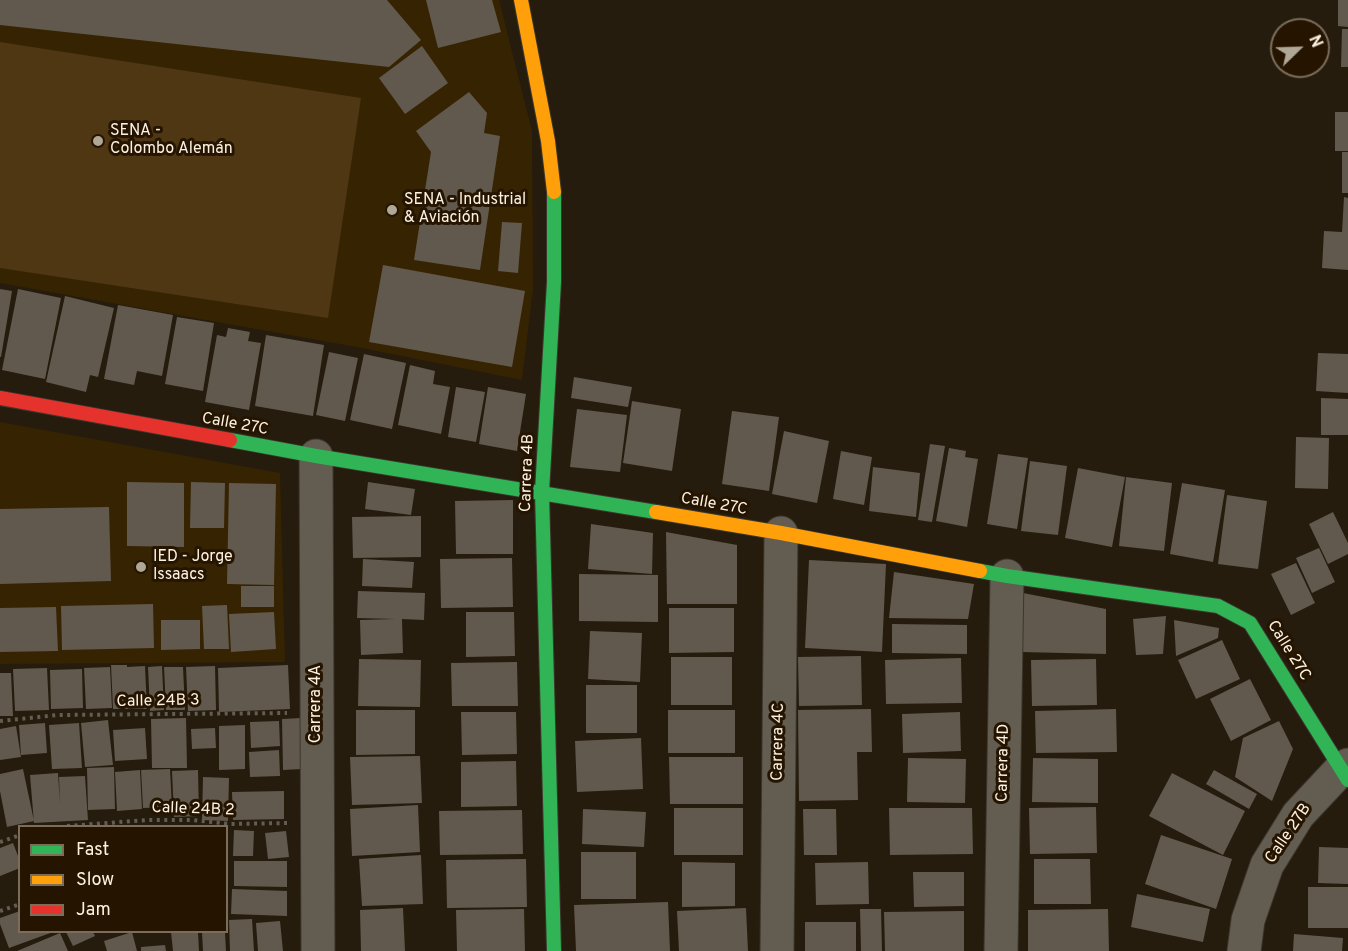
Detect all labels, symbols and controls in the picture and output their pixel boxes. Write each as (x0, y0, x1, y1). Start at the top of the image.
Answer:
north arrow (1270, 18, 1330, 78)
text: N (1303, 33, 1326, 51)
place label: SENA - Colombo Alemán (110, 122, 233, 160)
marker: SENA - Colombo Alemán (91, 134, 105, 148)
place label: SENA - Industrial & Aviación (404, 191, 526, 229)
marker: SENA - Industrial & Aviación (385, 203, 399, 217)
street label: Calle 27C (200, 410, 270, 440)
street label: Carrera 4B (517, 434, 539, 512)
street label: Calle 27C (679, 490, 749, 520)
place label: IED - Jorge Issaacs (153, 548, 233, 586)
marker: IED - Jorge Issaacs (134, 560, 148, 574)
street label: Calle 27C (1262, 617, 1314, 685)
street label: Carrera 4A (307, 665, 327, 743)
street label: Calle 24B 3 (116, 692, 200, 712)
street label: Carrera 4C (769, 703, 789, 781)
street label: Carrera 4D (994, 724, 1014, 802)
street label: Calle 24B 2 (151, 799, 235, 821)
street label: Calle 27B (1262, 800, 1316, 868)
legend (18, 825, 228, 933)
text: Fast (76, 839, 109, 862)
text: Slow (76, 869, 114, 892)
text: Jam (76, 899, 111, 922)

